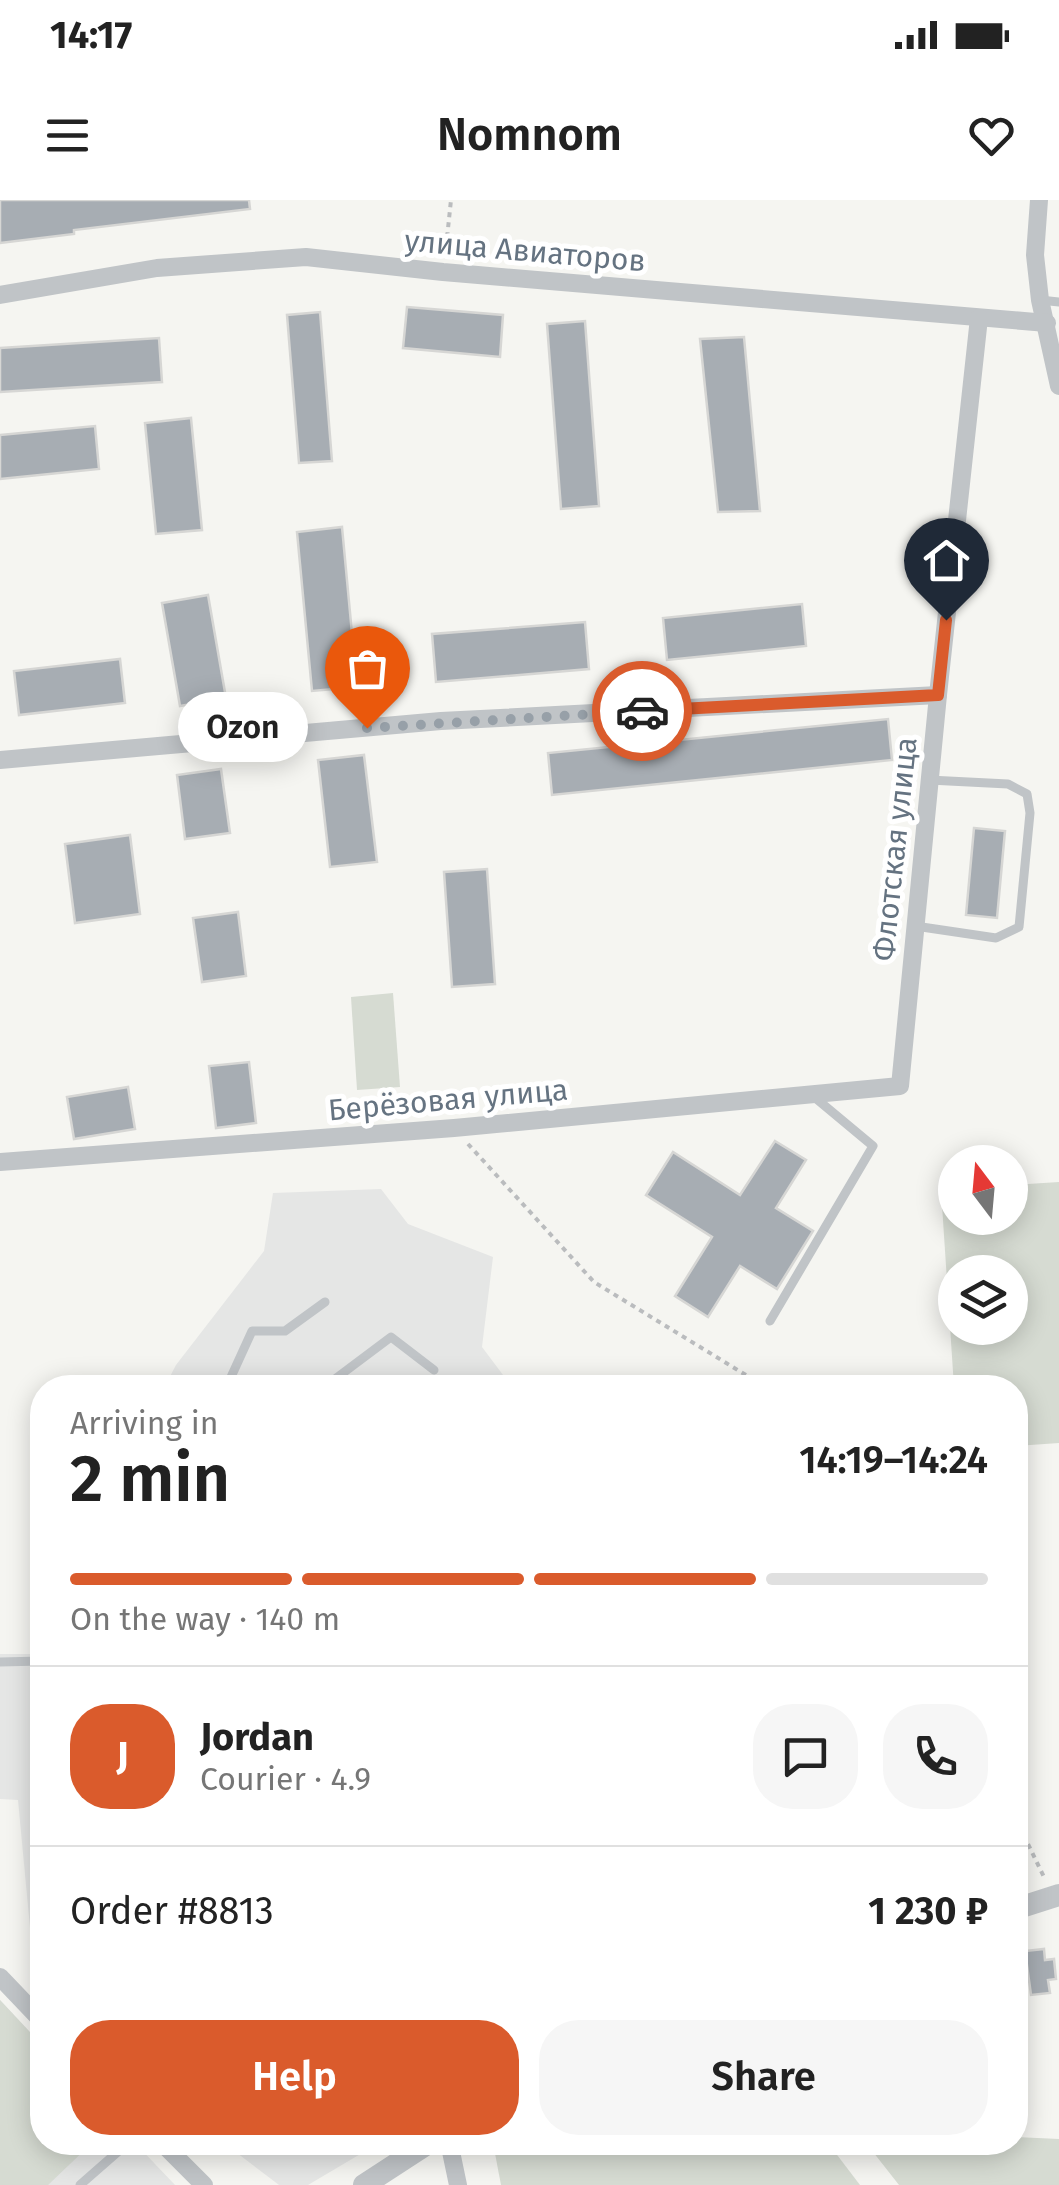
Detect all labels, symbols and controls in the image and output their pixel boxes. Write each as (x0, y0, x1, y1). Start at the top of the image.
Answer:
text: 14:17 (50, 12, 132, 58)
icon: menu (40, 108, 95, 163)
text: Nomnom (437, 108, 622, 162)
icon: heart (964, 108, 1019, 163)
street label: улица Авиаторов (403, 223, 647, 279)
pin (904, 518, 989, 621)
icon: home (919, 533, 974, 588)
pin (325, 626, 410, 729)
icon: bag (340, 641, 395, 696)
courier (592, 661, 692, 761)
icon: car (615, 684, 670, 739)
callout: Ozon (177, 693, 307, 763)
text: Ozon (206, 708, 280, 746)
street label: Флотская улица (865, 735, 925, 963)
street label: Берёзовая улица (327, 1072, 569, 1128)
north arrow (938, 1145, 1028, 1235)
map controls (938, 1145, 1028, 1345)
button: layers (938, 1255, 1028, 1345)
text: Arriving in (70, 1404, 218, 1442)
text: 14:19–14:24 (799, 1437, 988, 1483)
text: 2 min (70, 1440, 230, 1518)
text: On the way · 140 m (70, 1600, 340, 1638)
button: chat (753, 1704, 858, 1809)
button: phone (883, 1704, 988, 1809)
text: Jordan (200, 1714, 314, 1760)
text: J (116, 1733, 129, 1779)
text: Courier · 4.9 (200, 1760, 371, 1798)
text: Order #8813 (70, 1888, 274, 1934)
text: 1 230 ₽ (868, 1888, 988, 1934)
button: Help (70, 2020, 519, 2135)
button: Share (539, 2020, 988, 2135)

